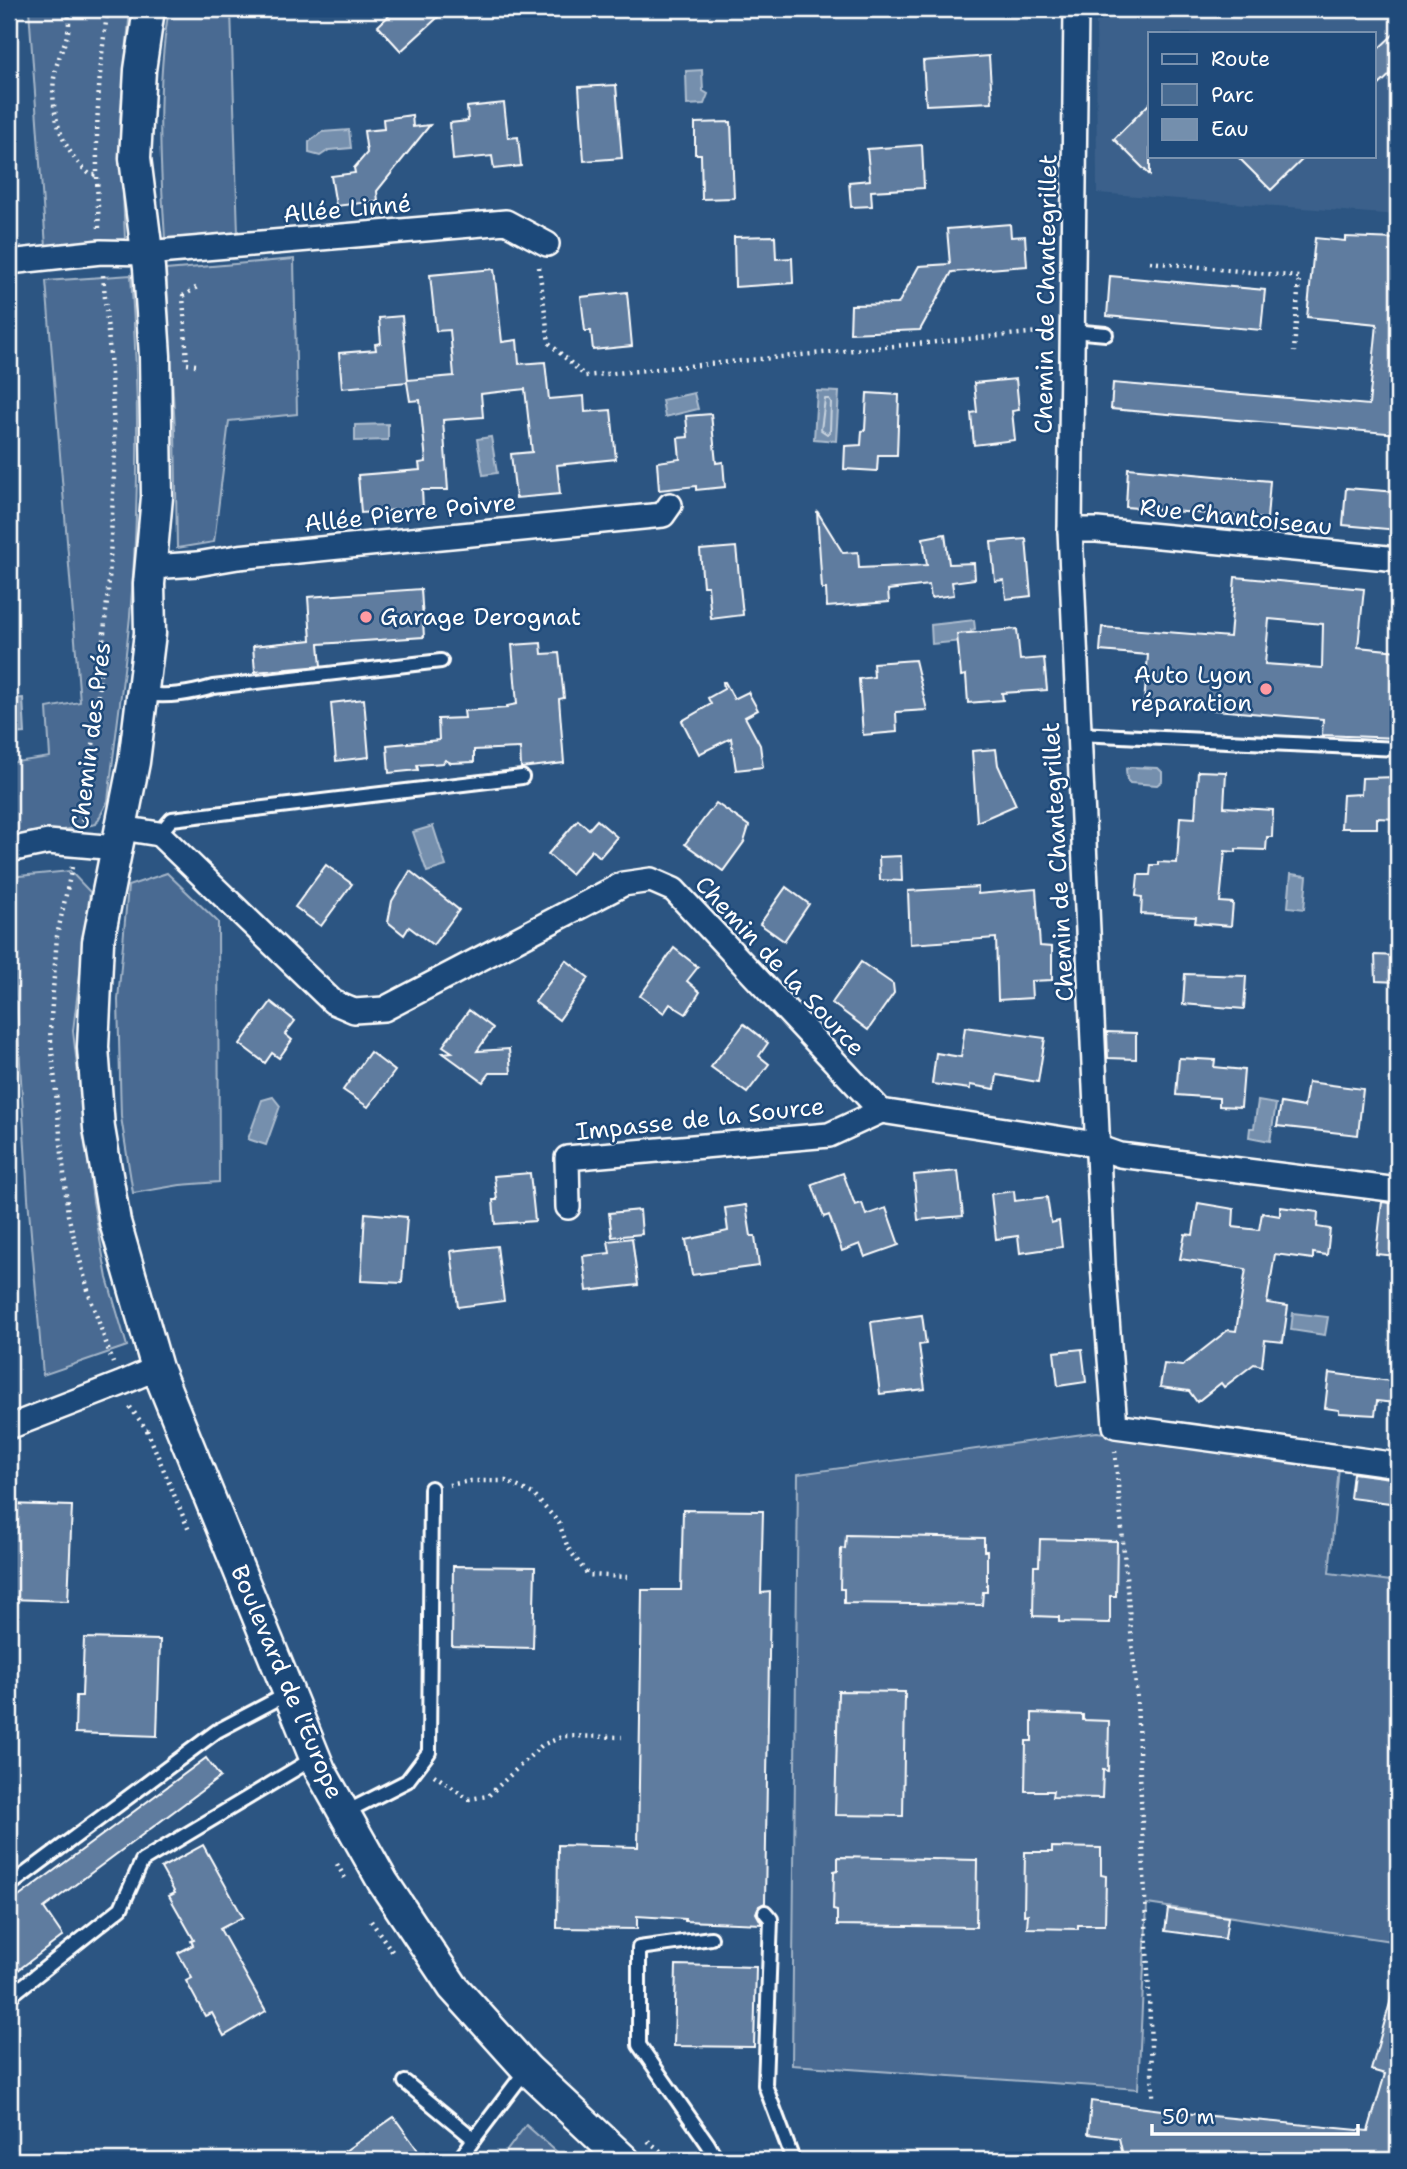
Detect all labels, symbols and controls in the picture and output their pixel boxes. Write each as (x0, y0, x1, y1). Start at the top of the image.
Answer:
legend (1148, 32, 1376, 158)
text: Route (1211, 45, 1270, 73)
text: Parc (1211, 81, 1254, 109)
text: Eau (1211, 115, 1249, 143)
street label: Chemin de Chantegrillet (1028, 154, 1064, 434)
street label: Allée Linné (282, 187, 412, 231)
street label: Allée Pierre Poivre (302, 486, 518, 540)
street label: Rue Chantoiseau (1138, 491, 1334, 543)
place label: Garage Derognat (380, 601, 581, 633)
marker: Garage Derognat (358, 609, 374, 625)
street label: Chemin des Prés (64, 640, 118, 832)
place label: Auto Lyon réparation (1130, 659, 1252, 719)
marker: Auto Lyon réparation (1258, 681, 1274, 697)
street label: Chemin de Chantegrillet (1035, 721, 1081, 1003)
street label: Chemin de la Source (688, 869, 872, 1063)
street label: Impasse de la Source (574, 1090, 826, 1148)
street label: Boulevard de l'Europe (223, 1560, 351, 1804)
scale bar (1152, 2092, 1358, 2136)
text: 50 m (1162, 2103, 1215, 2131)

